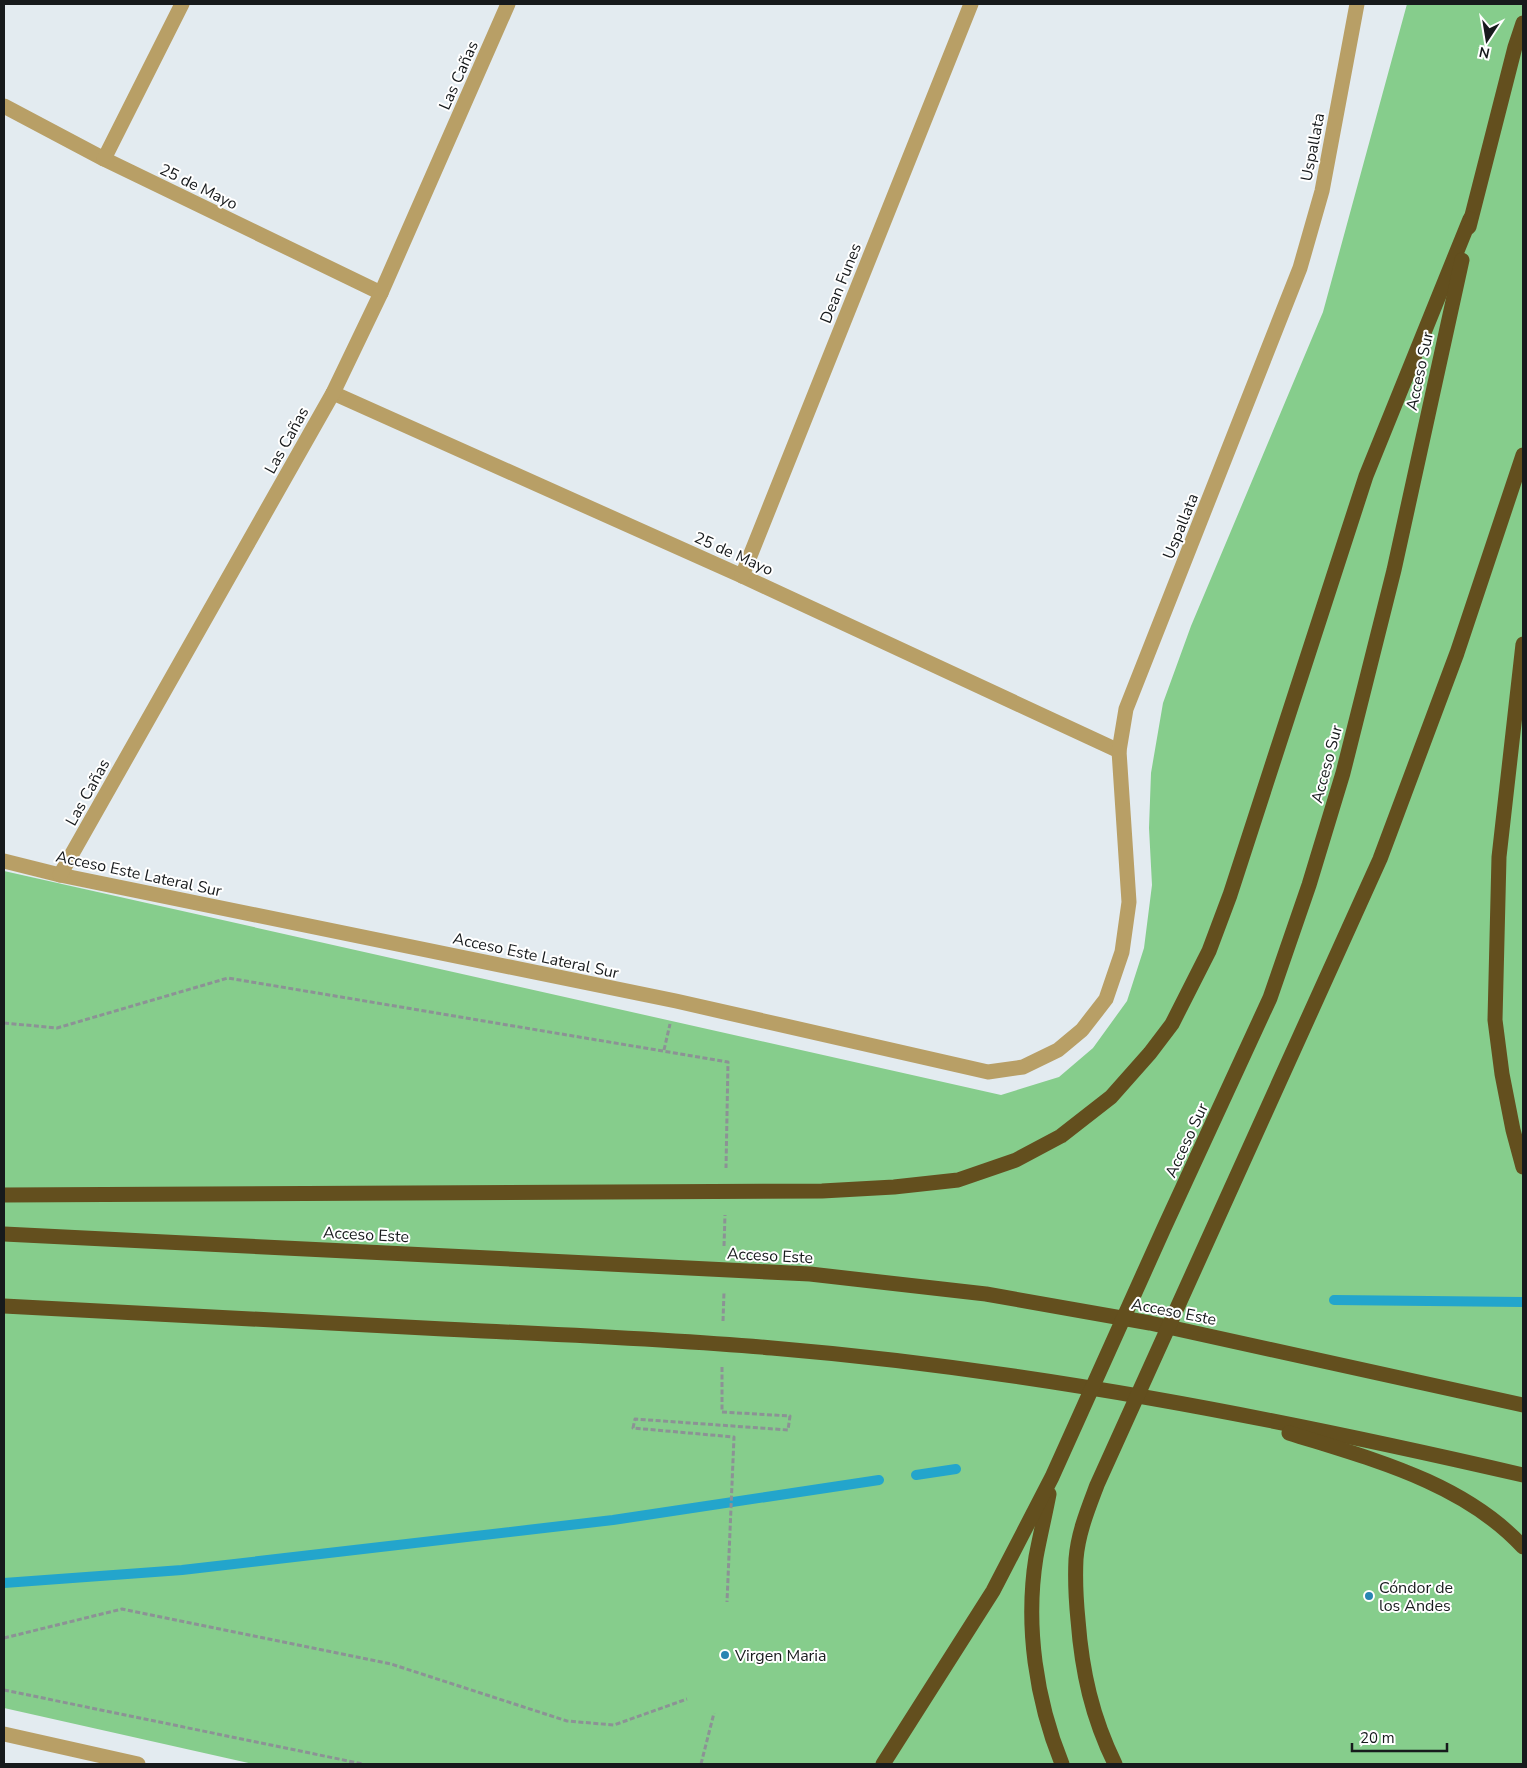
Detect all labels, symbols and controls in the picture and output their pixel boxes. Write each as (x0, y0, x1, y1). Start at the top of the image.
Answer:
north arrow (1462, 15, 1512, 65)
street label: Las Cañas (434, 37, 484, 113)
text: N (1477, 42, 1492, 63)
street label: Uspallata (1296, 111, 1330, 183)
street label: 25 de Mayo (156, 159, 241, 215)
street label: Dean Funes (815, 240, 867, 327)
street label: Acceso Sur (1401, 330, 1439, 413)
street label: Las Cañas (260, 403, 314, 478)
street label: Uspallata (1158, 490, 1204, 563)
street label: 25 de Mayo (691, 527, 777, 581)
street label: Acceso Sur (1306, 723, 1348, 806)
street label: Las Cañas (61, 755, 115, 830)
street label: Acceso Este Lateral Sur (54, 846, 224, 902)
street label: Acceso Este Lateral Sur (451, 928, 621, 984)
street label: Acceso Sur (1160, 1099, 1214, 1181)
street label: Acceso Este (322, 1222, 410, 1248)
street label: Acceso Este (726, 1243, 814, 1269)
street label: Acceso Este (1129, 1293, 1218, 1331)
place label: Cóndor de los Andes (1379, 1577, 1453, 1617)
marker: Cóndor de los Andes (1363, 1590, 1375, 1602)
place label: Virgen Maria (734, 1645, 827, 1667)
marker: Virgen Maria (719, 1649, 731, 1661)
scale bar (1352, 1720, 1447, 1752)
text: 20 m (1360, 1728, 1395, 1748)

